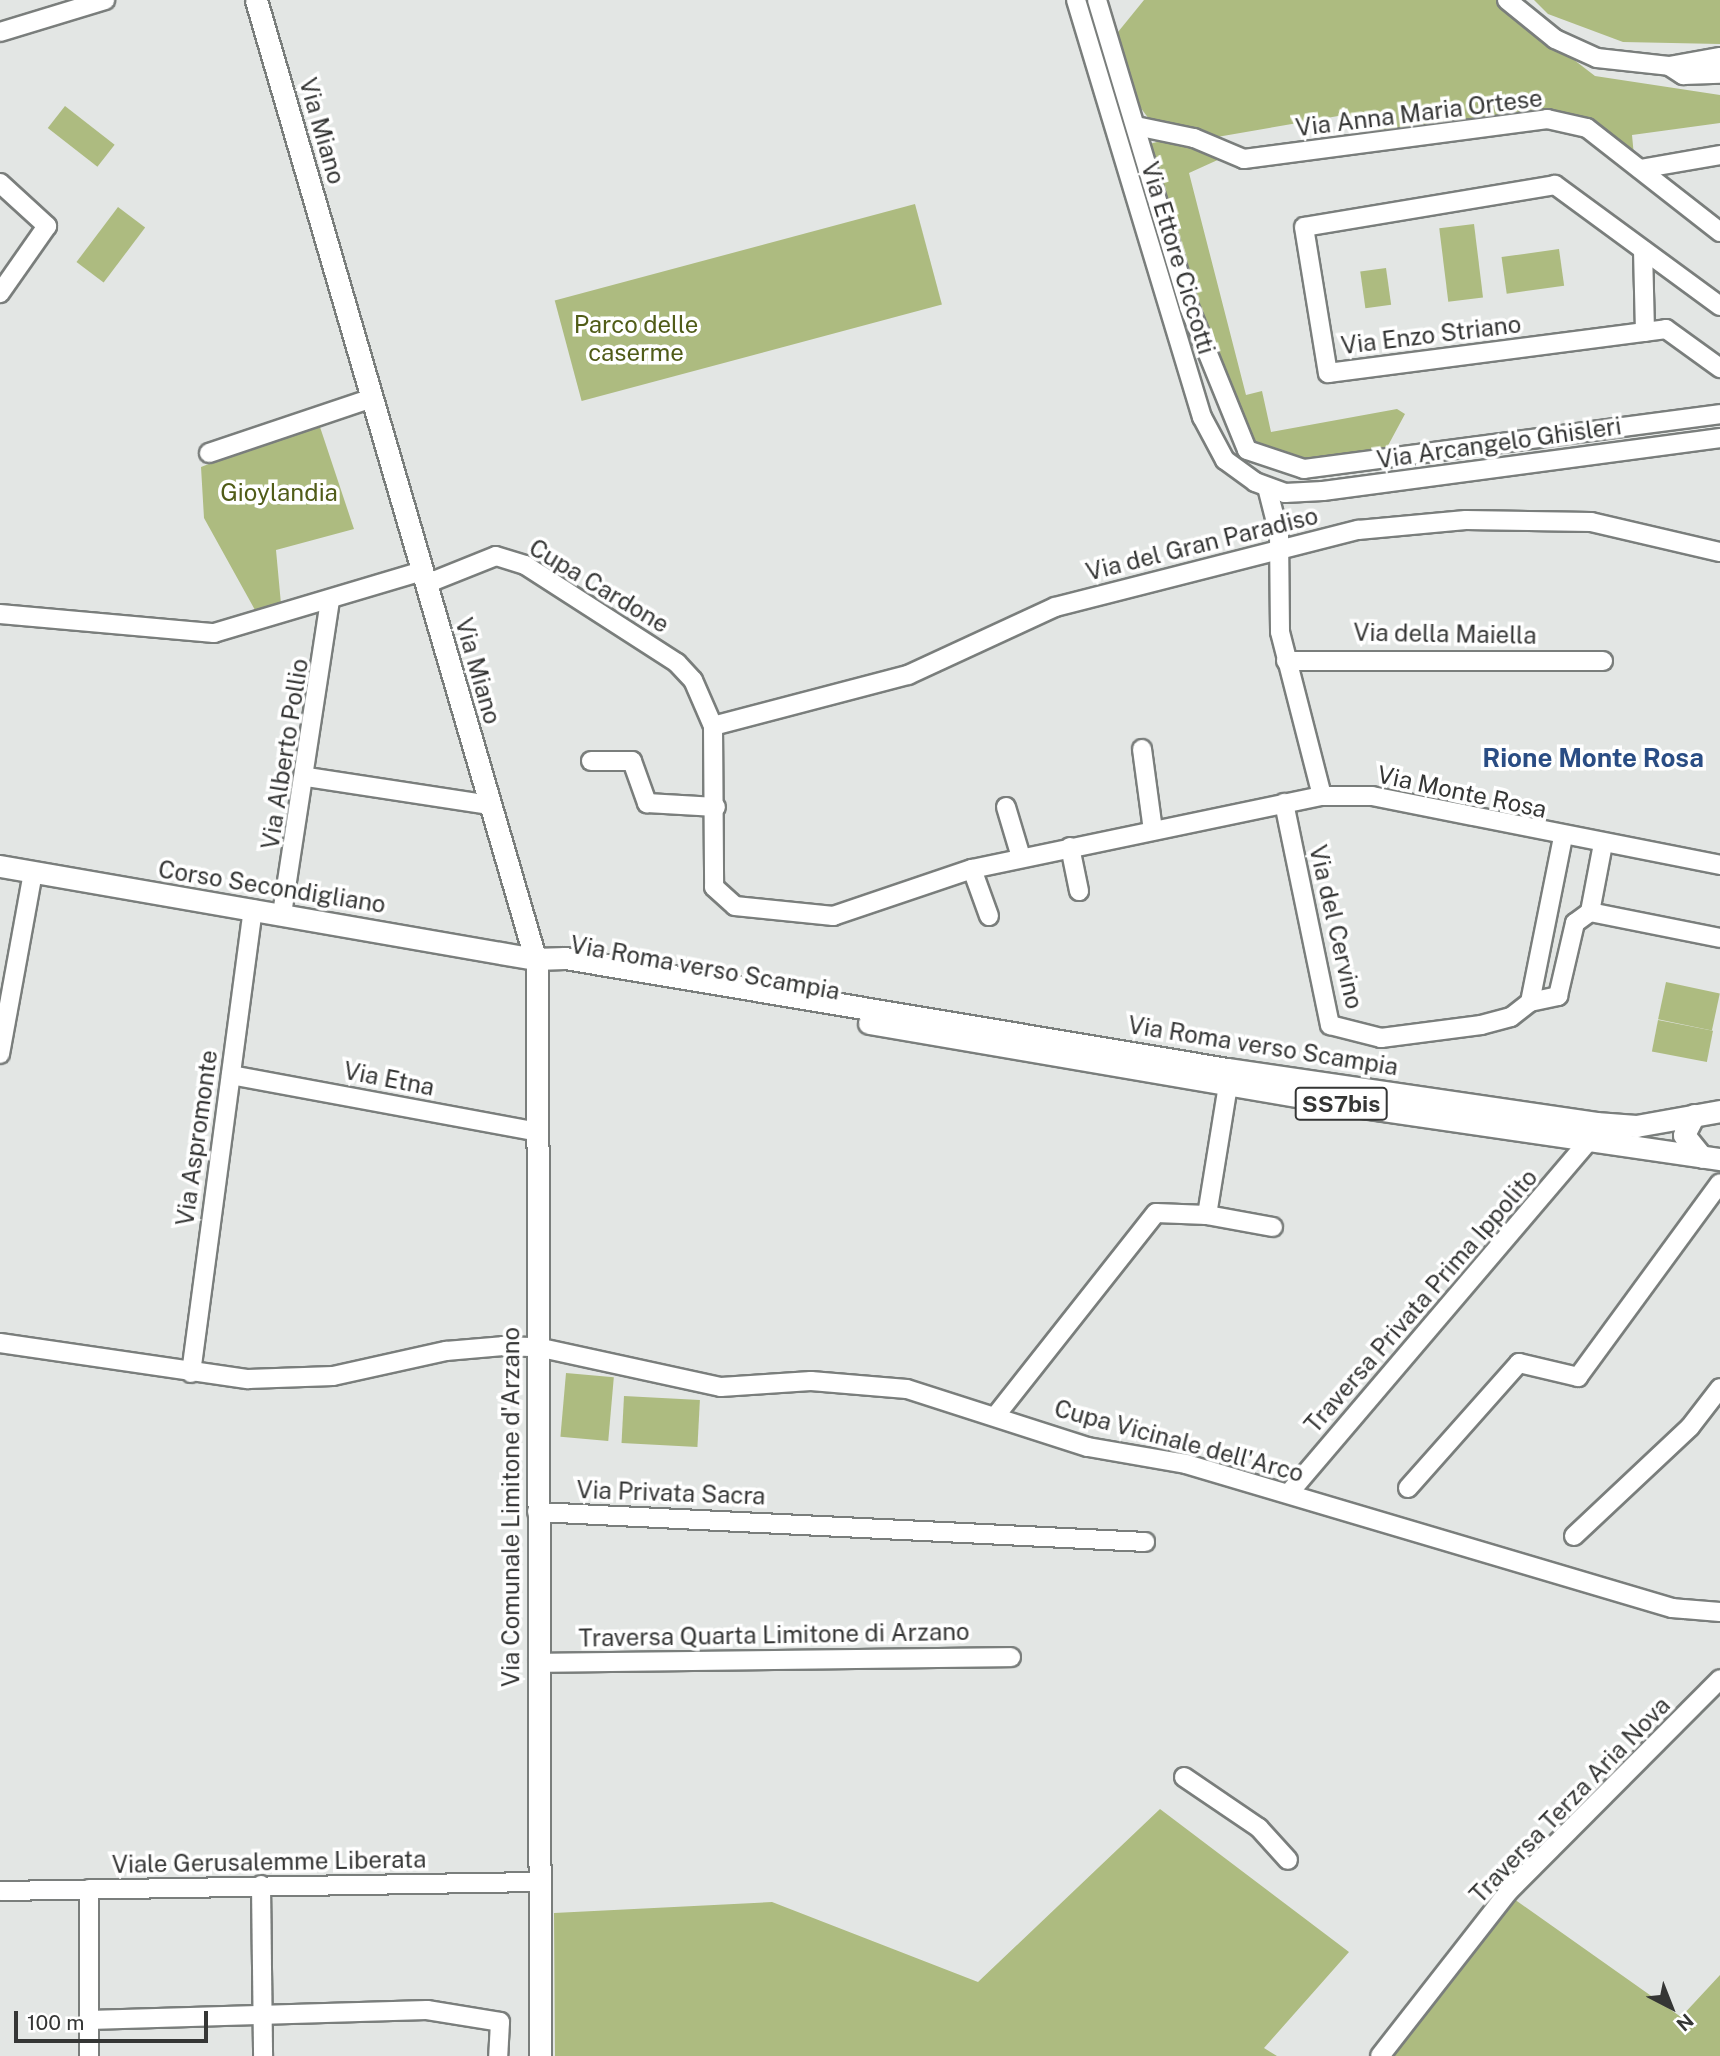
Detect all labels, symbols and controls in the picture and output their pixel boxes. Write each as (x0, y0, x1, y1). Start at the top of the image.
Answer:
street label: Via Miano (293, 75, 351, 187)
street label: Via Anna Maria Ortese (1294, 84, 1544, 142)
street label: Via Ettore Ciccotti (1135, 158, 1221, 358)
street label: Via Enzo Striano (1339, 310, 1523, 360)
park label: Parco delle caserme (574, 311, 698, 367)
street label: Via Arcangelo Ghisleri (1375, 412, 1623, 474)
park label: Gioylandia (220, 479, 338, 507)
street label: Via del Gran Paradiso (1083, 501, 1321, 587)
street label: Cupa Cardone (524, 533, 674, 639)
street label: Via Miano (449, 615, 507, 727)
street label: Via della Maiella (1353, 618, 1537, 650)
street label: Via Alberto Pollio (256, 656, 314, 852)
district label: Rione Monte Rosa (1482, 742, 1704, 774)
street label: Via Monte Rosa (1375, 760, 1549, 824)
street label: Via del Cervino (1303, 842, 1369, 1012)
street label: Corso Secondigliano (156, 855, 388, 919)
street label: Via Roma verso Scampia (568, 930, 842, 1006)
street label: Via Roma verso Scampia (1126, 1010, 1400, 1082)
street label: Via Aspromonte (170, 1048, 224, 1228)
street label: Via Etna (341, 1056, 437, 1102)
road number: SS7bis (1294, 1084, 1388, 1124)
street label: Traversa Privata Prima Ippolito (1299, 1163, 1543, 1439)
street label: Via Comunale Limitone d'Arzano (497, 1327, 525, 1687)
street label: Cupa Vicinale dell'Arco (1051, 1394, 1307, 1488)
street label: Via Privata Sacra (576, 1475, 766, 1511)
street label: Traversa Quarta Limitone di Arzano (578, 1617, 970, 1653)
street label: Traversa Terza Aria Nova (1464, 1691, 1676, 1909)
street label: Viale Gerusalemme Liberata (111, 1845, 427, 1879)
north arrow (1636, 1972, 1706, 2042)
scale bar (18, 1996, 212, 2040)
text: N (1672, 2009, 1698, 2036)
text: 100 m (27, 2010, 84, 2035)

